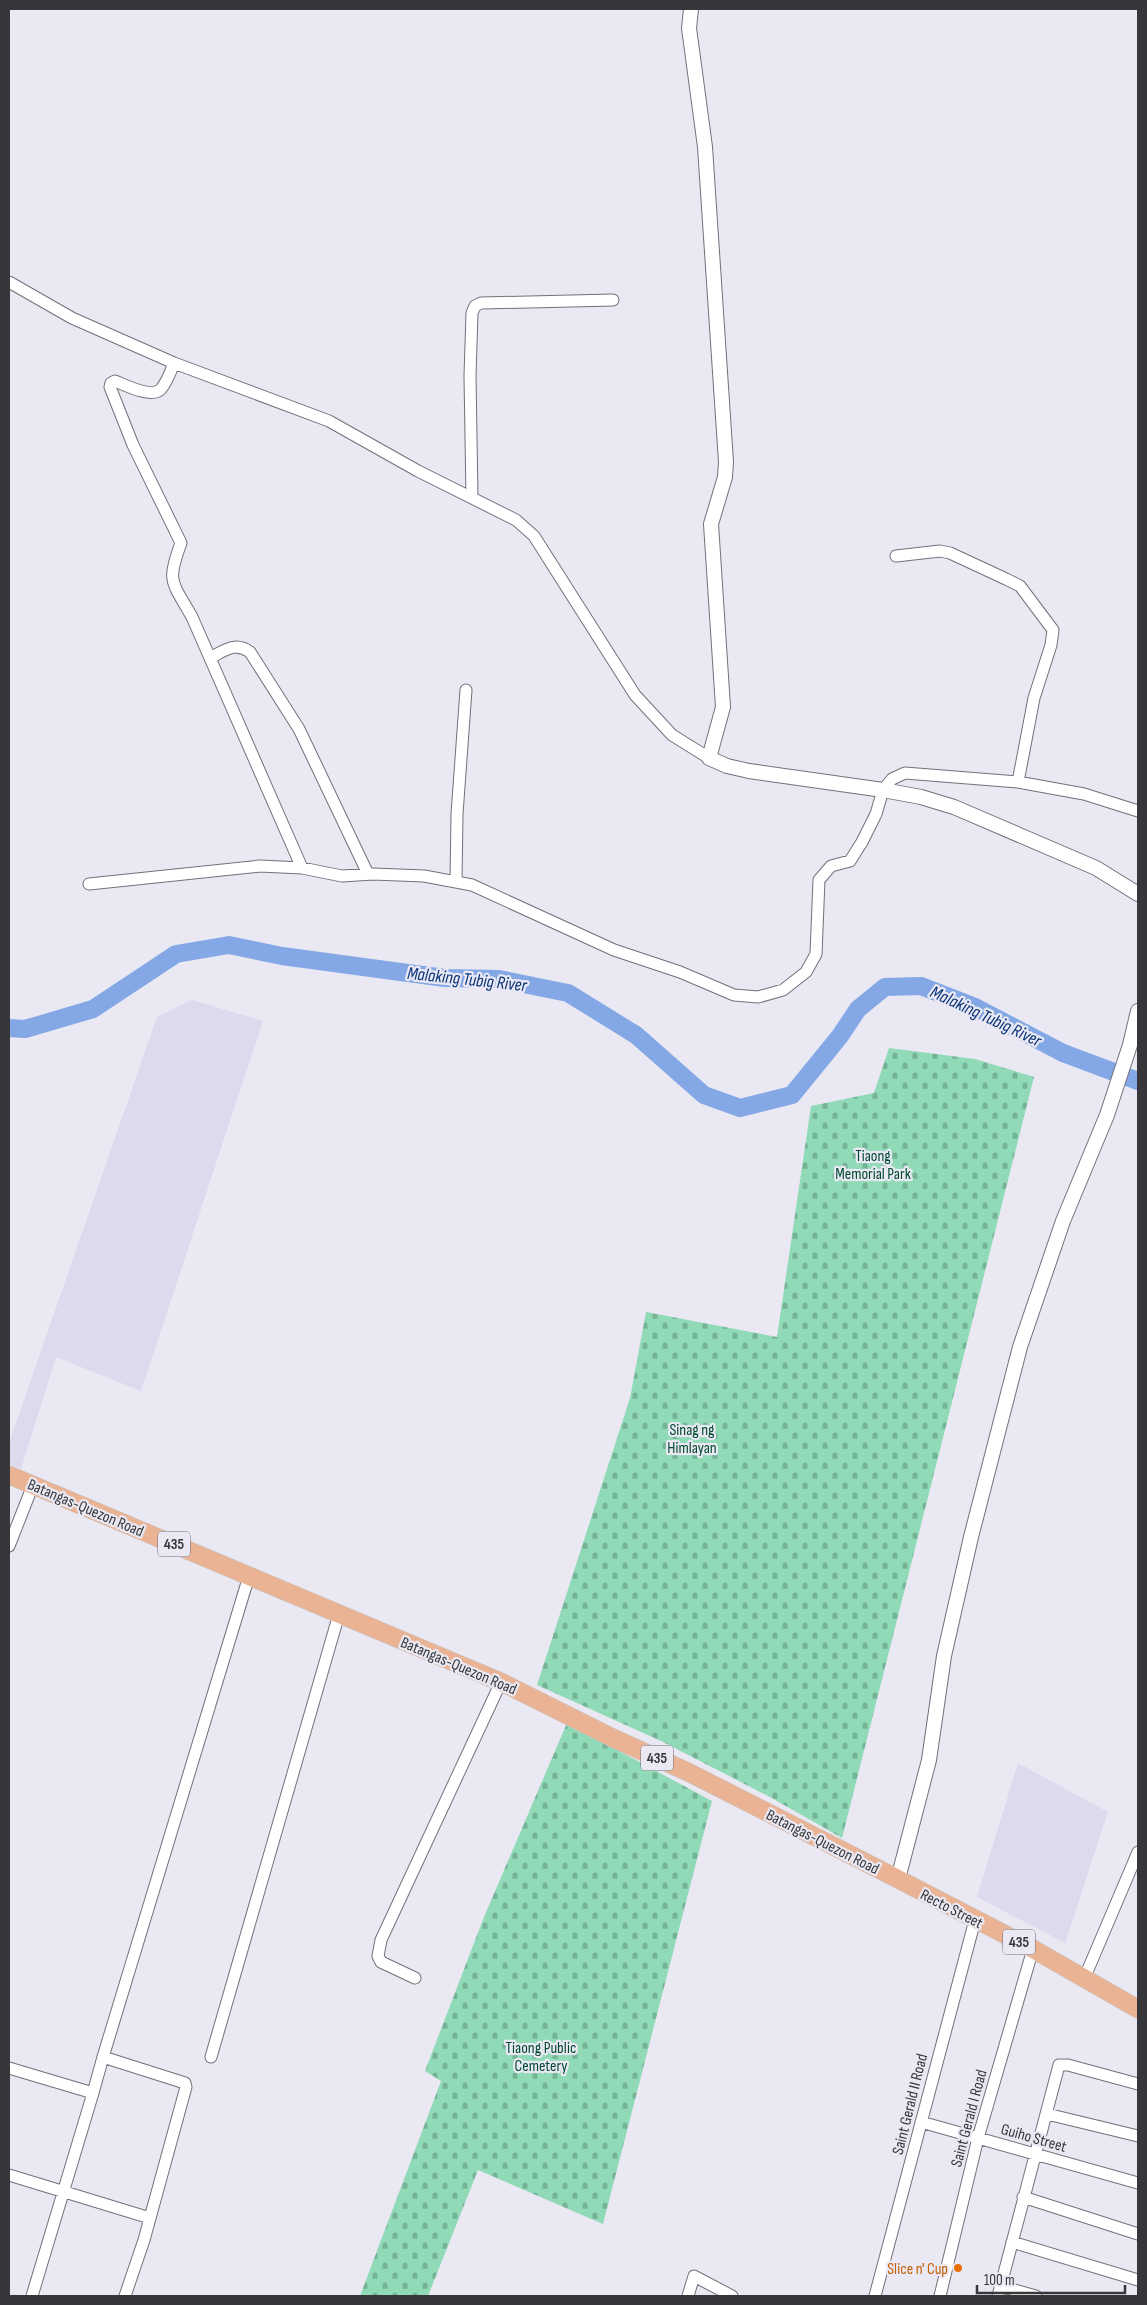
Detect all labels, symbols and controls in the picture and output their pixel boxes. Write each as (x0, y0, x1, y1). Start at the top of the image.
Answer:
water label: Malaking Tubig River (406, 963, 529, 996)
water label: Malaking Tubig River (927, 982, 1045, 1052)
park label: Tiaong Memorial Park (835, 1147, 911, 1184)
park label: Sinag ng Himlayan (667, 1421, 717, 1458)
street label: Batangas-Quezon Road (24, 1475, 146, 1541)
road number: 435 (158, 1532, 190, 1556)
street label: Batangas-Quezon Road (397, 1633, 519, 1699)
road number: 435 (641, 1746, 673, 1770)
street label: Batangas-Quezon Road (763, 1806, 882, 1879)
street label: Recto Street (917, 1886, 986, 1933)
road number: 435 (1003, 1930, 1035, 1954)
park label: Tiaong Public Cemetery (506, 2039, 576, 2076)
street label: Saint Gerald II Road (889, 2052, 932, 2157)
street label: Saint Gerald I Road (947, 2068, 992, 2169)
street label: Guiho Street (999, 2120, 1069, 2157)
place label: Slice n' Cup (887, 2260, 948, 2279)
marker: Slice n' Cup (952, 2262, 964, 2274)
scale bar (977, 2262, 1124, 2294)
text: 100 m (984, 2271, 1015, 2290)

